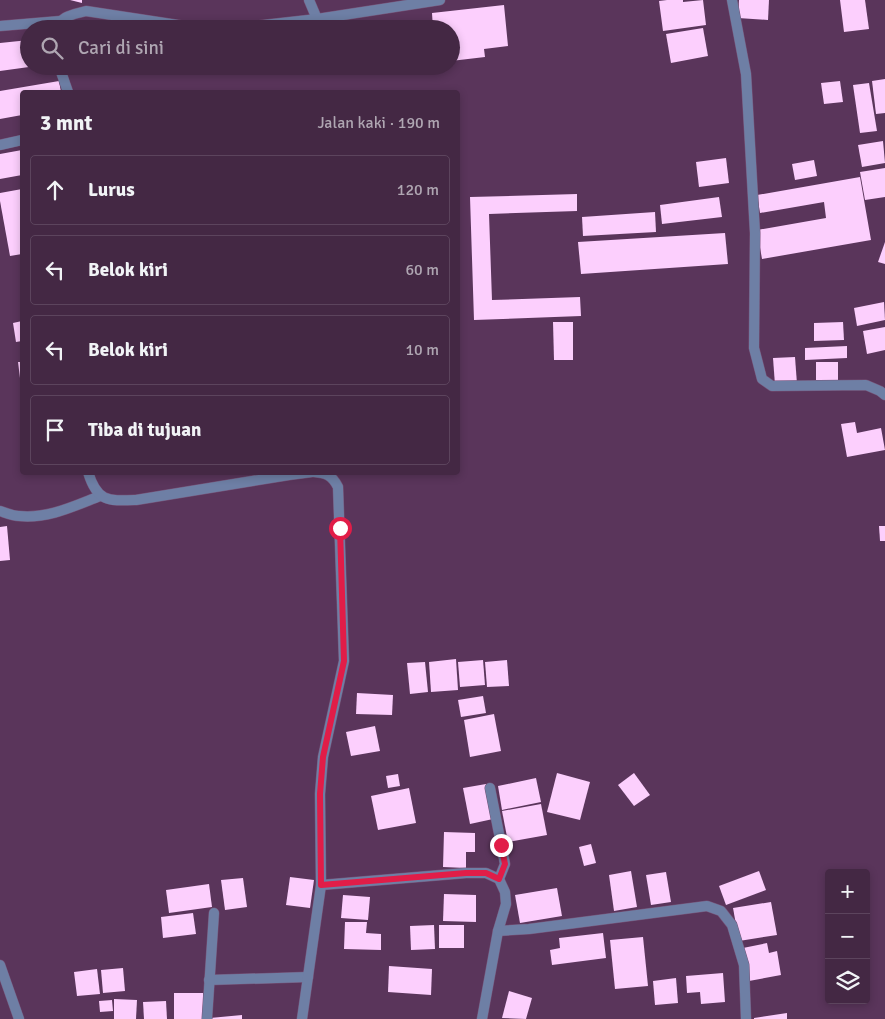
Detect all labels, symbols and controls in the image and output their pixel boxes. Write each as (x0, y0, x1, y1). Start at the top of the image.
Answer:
search box (20, 20, 460, 75)
icon: search (38, 34, 66, 62)
text: Cari di sini (78, 36, 164, 60)
text: 3 mnt (40, 110, 92, 136)
text: Jalan kaki · 190 m (318, 113, 440, 133)
icon: ahead (41, 176, 69, 204)
text: Lurus (88, 178, 135, 202)
text: 120 m (397, 180, 439, 200)
icon: left (41, 256, 69, 284)
text: Belok kiri (88, 258, 168, 282)
text: 60 m (405, 260, 439, 280)
icon: left (41, 336, 69, 364)
text: Belok kiri (88, 338, 168, 362)
text: 10 m (405, 340, 439, 360)
icon: arrive (41, 416, 69, 444)
text: Tiba di tujuan (88, 418, 201, 442)
route start (329, 517, 352, 540)
route end (490, 834, 513, 857)
map controls (825, 869, 870, 1004)
button: + (825, 869, 870, 914)
button: − (825, 914, 870, 959)
button: layers (825, 959, 870, 1004)

